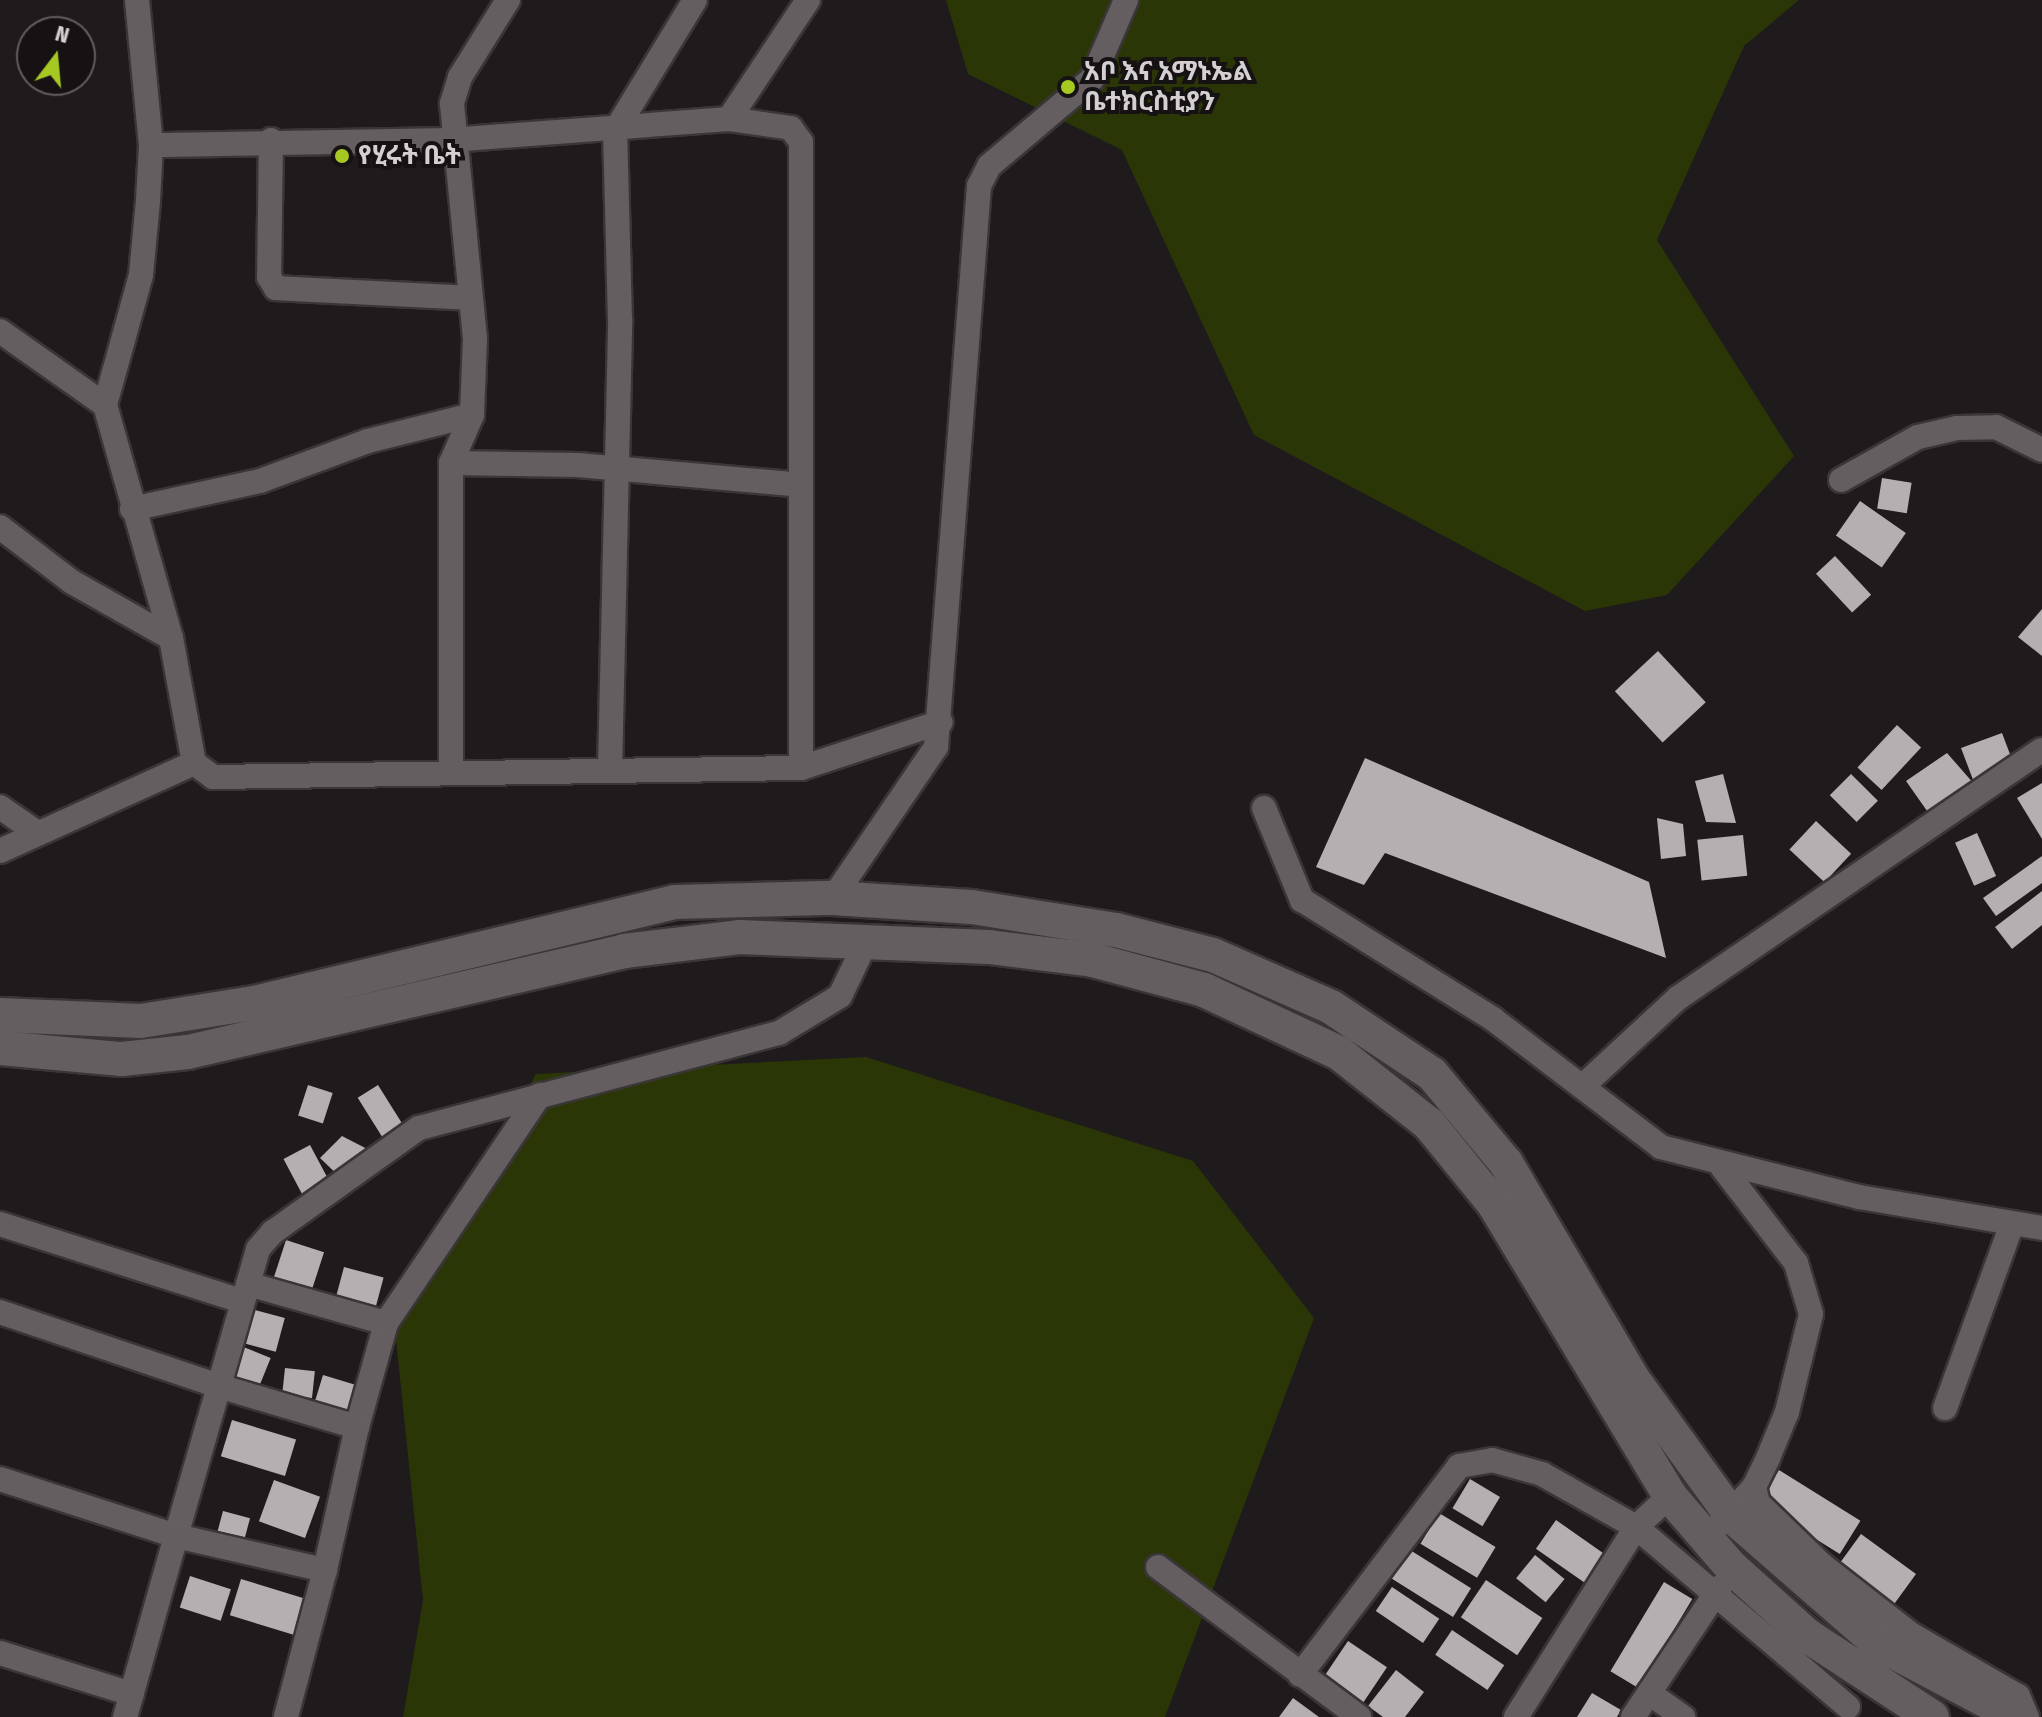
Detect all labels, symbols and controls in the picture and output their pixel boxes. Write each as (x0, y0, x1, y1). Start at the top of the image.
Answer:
north arrow (16, 16, 96, 96)
text: N (52, 20, 72, 49)
place label: አቦ እና አማኑኤል ቤተክርስቲያን (1084, 56, 1252, 118)
marker: አቦ እና አማኑኤል ቤተክርስቲያን (1059, 78, 1077, 96)
place label: የሂሩት ቤት (358, 140, 461, 172)
marker: የሂሩት ቤት (333, 147, 351, 165)

